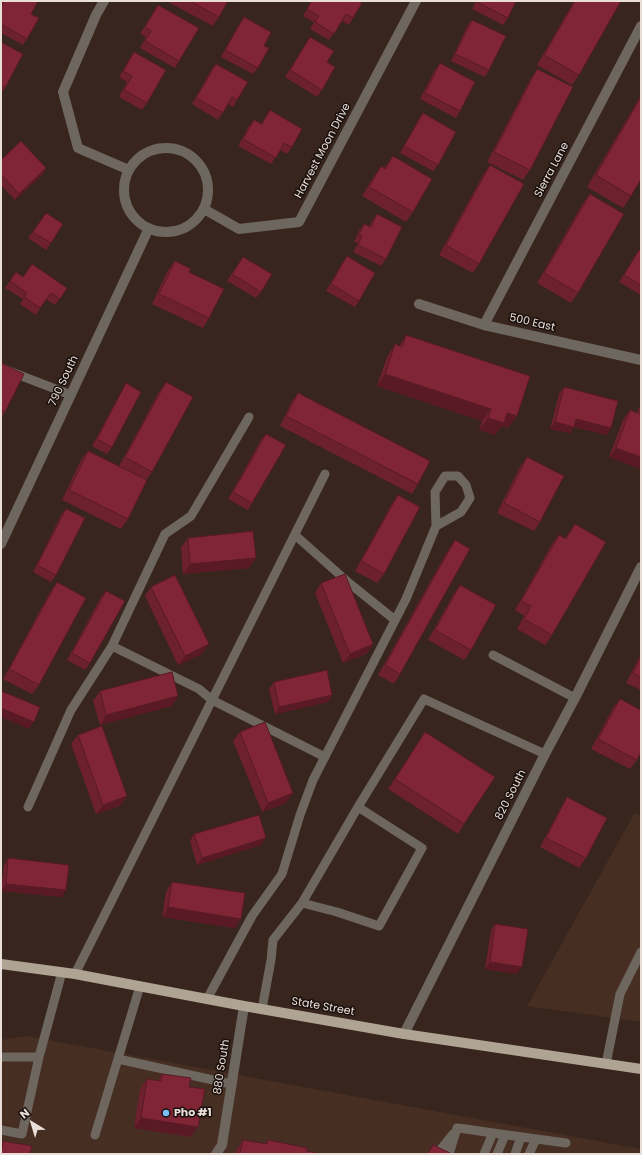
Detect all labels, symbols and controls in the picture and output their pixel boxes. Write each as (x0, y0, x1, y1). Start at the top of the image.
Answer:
street label: Harvest Moon Drive (292, 101, 354, 201)
street label: Sierra Lane (532, 140, 572, 200)
street label: 500 East (508, 311, 556, 335)
street label: 790 South (47, 354, 81, 408)
street label: 820 South (493, 768, 529, 822)
street label: State Street (290, 995, 356, 1019)
street label: 880 South (211, 1039, 233, 1095)
north arrow (12, 1103, 52, 1143)
text: N (16, 1105, 33, 1122)
place label: Pho #1 (174, 1106, 212, 1120)
marker: Pho #1 (161, 1108, 171, 1118)

